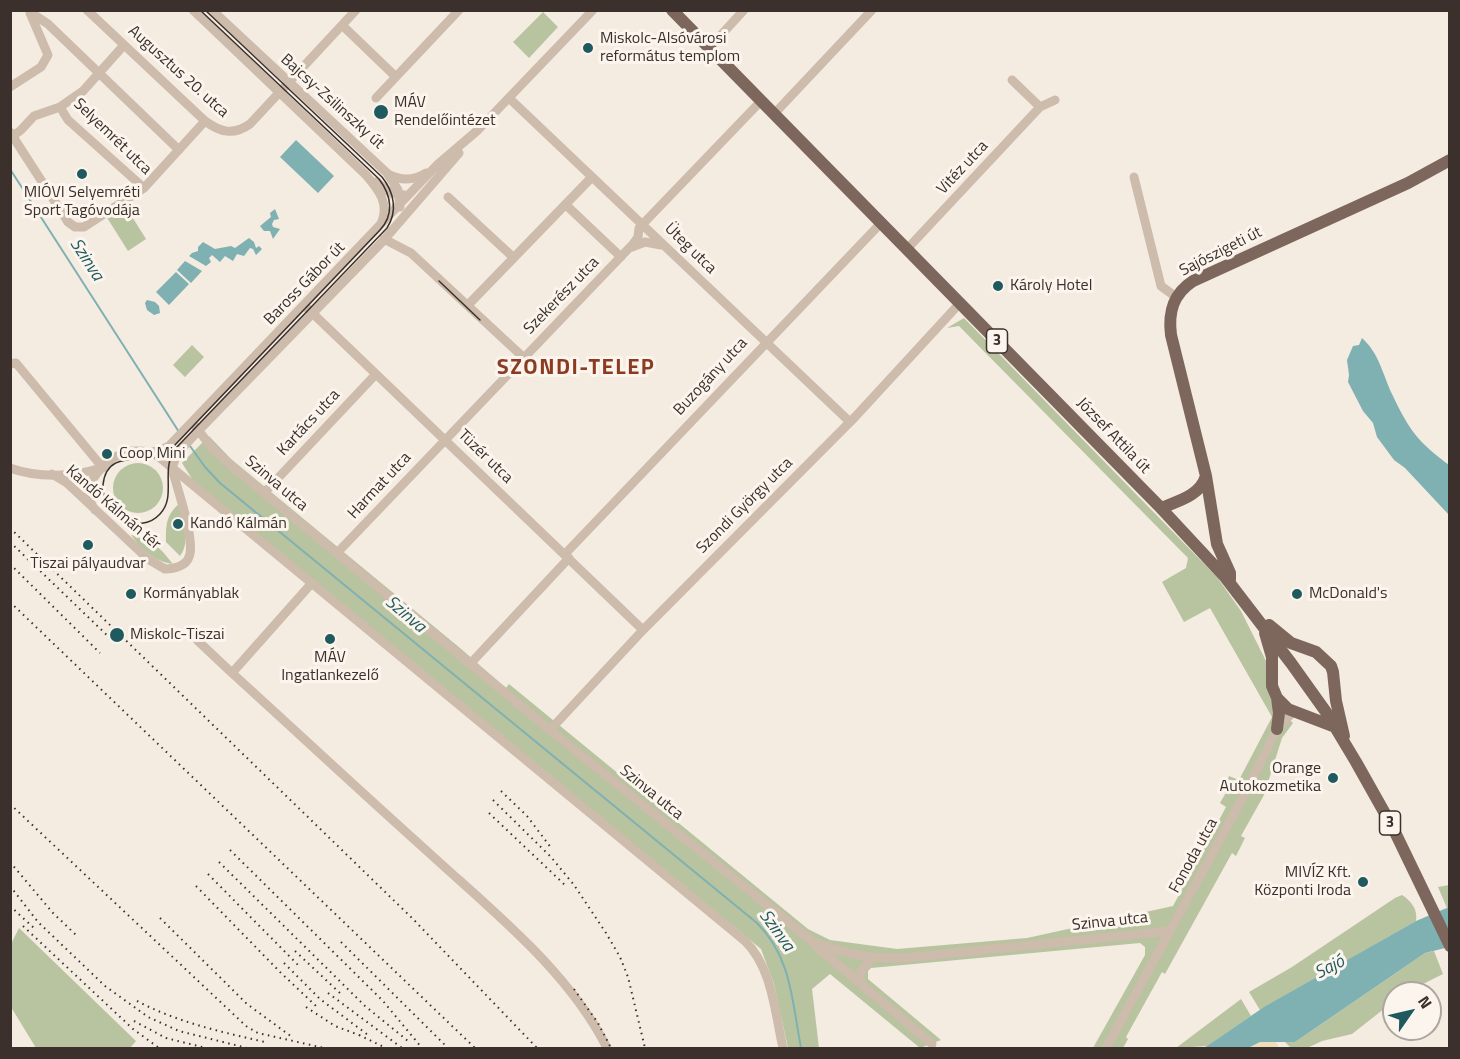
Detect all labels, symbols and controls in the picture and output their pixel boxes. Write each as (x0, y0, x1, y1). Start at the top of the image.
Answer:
street label: Augusztus 20. utca (124, 22, 232, 122)
place label: Miskolc-Alsóvárosi református templom (600, 29, 740, 67)
marker: Miskolc-Alsóvárosi református templom (581, 41, 595, 55)
street label: Bajcsy-Zsilinszky út (276, 50, 388, 154)
place label: MÁV Rendelőintézet (394, 93, 496, 131)
street label: Selyemrét utca (69, 95, 155, 179)
marker: MÁV Rendelőintézet (372, 103, 390, 121)
street label: Vitéz utca (933, 137, 993, 199)
marker: MIÓVI Selyemréti Sport Tagóvodája (75, 167, 89, 181)
place label: MIÓVI Selyemréti Sport Tagóvodája (24, 183, 140, 221)
street label: Üteg utca (660, 220, 720, 278)
street label: Sajószigeti út (1177, 223, 1265, 281)
water label: Szinva (64, 235, 108, 285)
street label: Baross Gábor út (261, 238, 349, 330)
street label: Szekerész utca (520, 253, 604, 339)
place label: Károly Hotel (1010, 276, 1092, 296)
marker: Károly Hotel (991, 279, 1005, 293)
road number: 3 (986, 329, 1008, 353)
street label: Buzogány utca (670, 334, 752, 420)
district label: SZONDI-TELEP (497, 356, 655, 382)
street label: Kartács utca (274, 386, 344, 460)
street label: József Attila út (1072, 394, 1154, 478)
street label: Tüzér utca (454, 426, 516, 488)
place label: Coop Mini (119, 444, 185, 464)
marker: Coop Mini (100, 447, 114, 461)
street label: Harmat utca (344, 449, 416, 523)
street label: Szinva utca (241, 452, 311, 516)
street label: Szondi György utca (693, 454, 797, 558)
street label: Kandó Kálmán tér (62, 461, 164, 555)
place label: Kandó Kálmán (190, 514, 287, 534)
marker: Kandó Kálmán (171, 517, 185, 531)
marker: Tiszai pályaudvar (81, 538, 95, 552)
place label: Tiszai pályaudvar (30, 554, 146, 574)
place label: Kormányablak (143, 584, 239, 604)
place label: McDonald's (1309, 584, 1388, 604)
marker: Kormányablak (124, 587, 138, 601)
marker: McDonald's (1290, 587, 1304, 601)
water label: Szinva (380, 592, 430, 638)
place label: Miskolc-Tiszai (130, 625, 224, 645)
marker: Miskolc-Tiszai (108, 626, 126, 644)
marker: MÁV Ingatlankezelő (323, 632, 337, 646)
place label: MÁV Ingatlankezelő (281, 648, 379, 686)
place label: Orange Autokozmetika (1220, 759, 1321, 797)
street label: Szinva utca (615, 762, 687, 824)
marker: Orange Autokozmetika (1326, 771, 1340, 785)
road number: 3 (1380, 811, 1400, 835)
street label: Fonoda utca (1166, 815, 1222, 897)
place label: MIVÍZ Kft. Központi Iroda (1254, 863, 1351, 901)
marker: MIVÍZ Kft. Központi Iroda (1356, 875, 1370, 889)
water label: Szinva (754, 906, 798, 956)
street label: Szinva utca (1071, 908, 1149, 936)
water label: Sajó (1311, 951, 1349, 985)
north arrow (1382, 981, 1442, 1041)
text: N (1412, 991, 1438, 1013)

